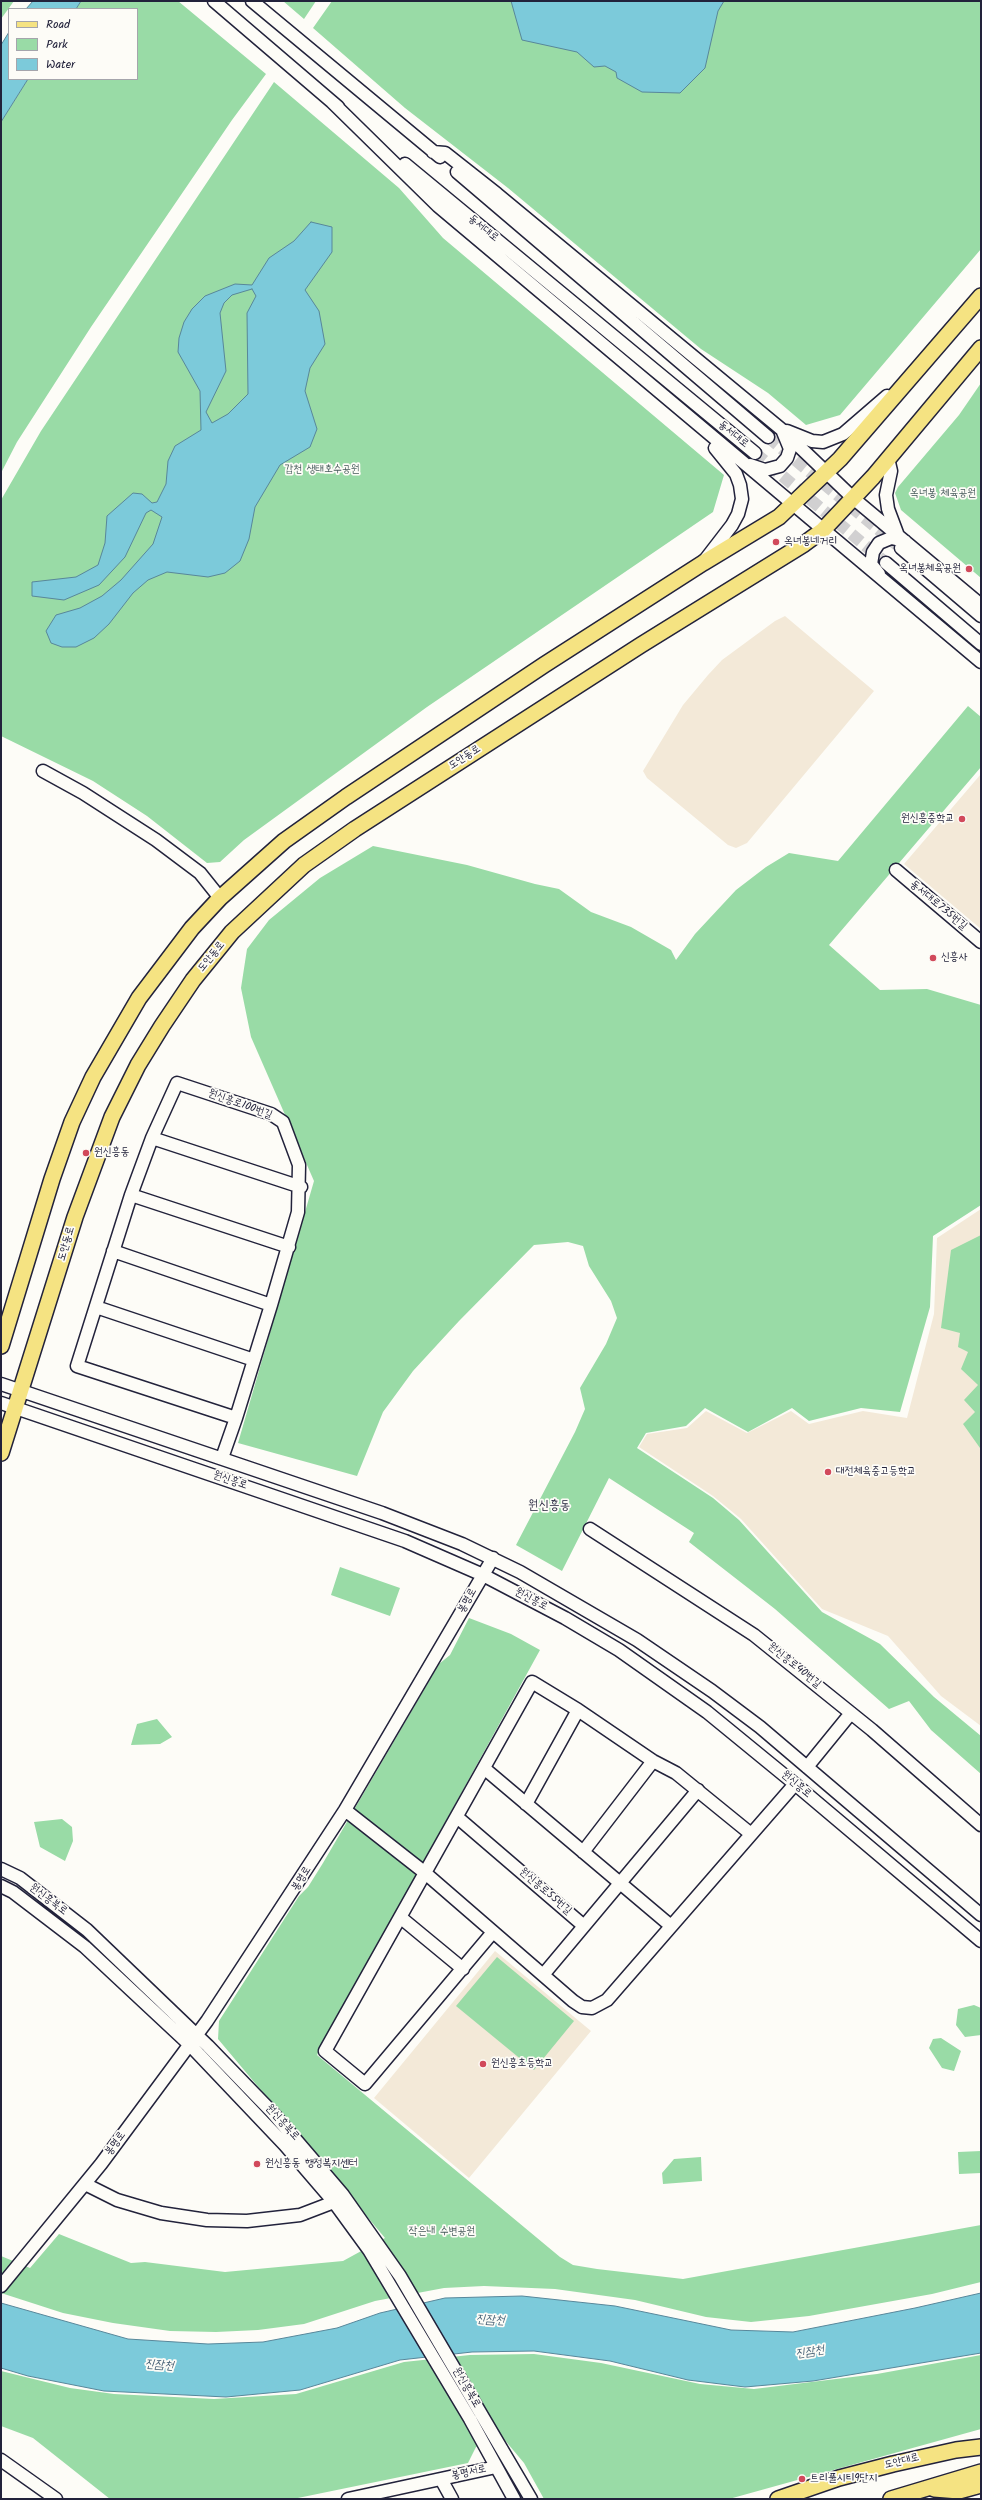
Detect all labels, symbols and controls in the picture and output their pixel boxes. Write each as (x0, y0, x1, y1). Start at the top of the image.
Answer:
legend (8, 8, 138, 80)
text: Road (46, 15, 70, 34)
text: Park (46, 35, 68, 54)
text: Water (46, 55, 75, 74)
street label: 동서대로 (465, 213, 501, 245)
street label: 동서대로 (715, 419, 751, 451)
park label: 갑천 생태호수공원 (284, 463, 360, 477)
park label: 옥녀봉 체육공원 (910, 487, 976, 501)
place label: 옥녀봉네거리 (784, 535, 837, 549)
marker: 옥녀봉네거리 (771, 537, 781, 547)
place label: 옥녀봉체육공원 (899, 562, 961, 576)
marker: 옥녀봉체육공원 (964, 564, 974, 574)
street label: 도안동로 (447, 743, 483, 773)
place label: 원신흥중학교 (901, 812, 954, 826)
marker: 원신흥중학교 (957, 814, 967, 824)
street label: 동서대로735번길 (907, 878, 969, 934)
street label: 도안동로 (196, 939, 228, 975)
place label: 신흥사 (941, 951, 968, 965)
marker: 신흥사 (928, 953, 938, 963)
street label: 원신흥로100번길 (206, 1087, 274, 1123)
place label: 원신흥동 (94, 1146, 129, 1160)
marker: 원신흥동 (81, 1148, 91, 1158)
street label: 도안동로 (56, 1225, 78, 1263)
place label: 대전체육중고등학교 (836, 1465, 916, 1479)
marker: 대전체육중고등학교 (823, 1467, 833, 1477)
street label: 원신흥로 (211, 1469, 249, 1493)
district label: 원신흥동 (528, 1499, 570, 1515)
street label: 봉명로 (456, 1586, 480, 1616)
street label: 원신흥로 (512, 1586, 550, 1614)
street label: 원신흥로40번길 (765, 1641, 823, 1691)
street label: 원신흥로 (778, 1769, 814, 1801)
street label: 봉명로 (289, 1864, 315, 1894)
street label: 원신흥로55번길 (516, 1866, 574, 1918)
street label: 원신흥북로 (26, 1881, 70, 1919)
place label: 원신흥초등학교 (491, 2057, 553, 2071)
marker: 원신흥초등학교 (478, 2059, 488, 2069)
street label: 원신흥북로 (262, 2102, 302, 2144)
street label: 봉명로 (103, 2129, 129, 2159)
place label: 원신흥동 행정복지센터 (265, 2157, 358, 2171)
marker: 원신흥동 행정복지센터 (252, 2159, 262, 2169)
park label: 작은내 수변공원 (409, 2225, 475, 2239)
water label: 진잠천 (475, 2313, 505, 2329)
water label: 진잠천 (795, 2344, 825, 2362)
water label: 진잠천 (144, 2358, 174, 2374)
street label: 원신흥북로 (449, 2366, 483, 2410)
street label: 도안대로 (883, 2451, 921, 2473)
street label: 봉명서로 (450, 2463, 488, 2483)
place label: 트리풀시티9단지 (810, 2472, 877, 2486)
marker: 트리풀시티9단지 (797, 2474, 807, 2484)

